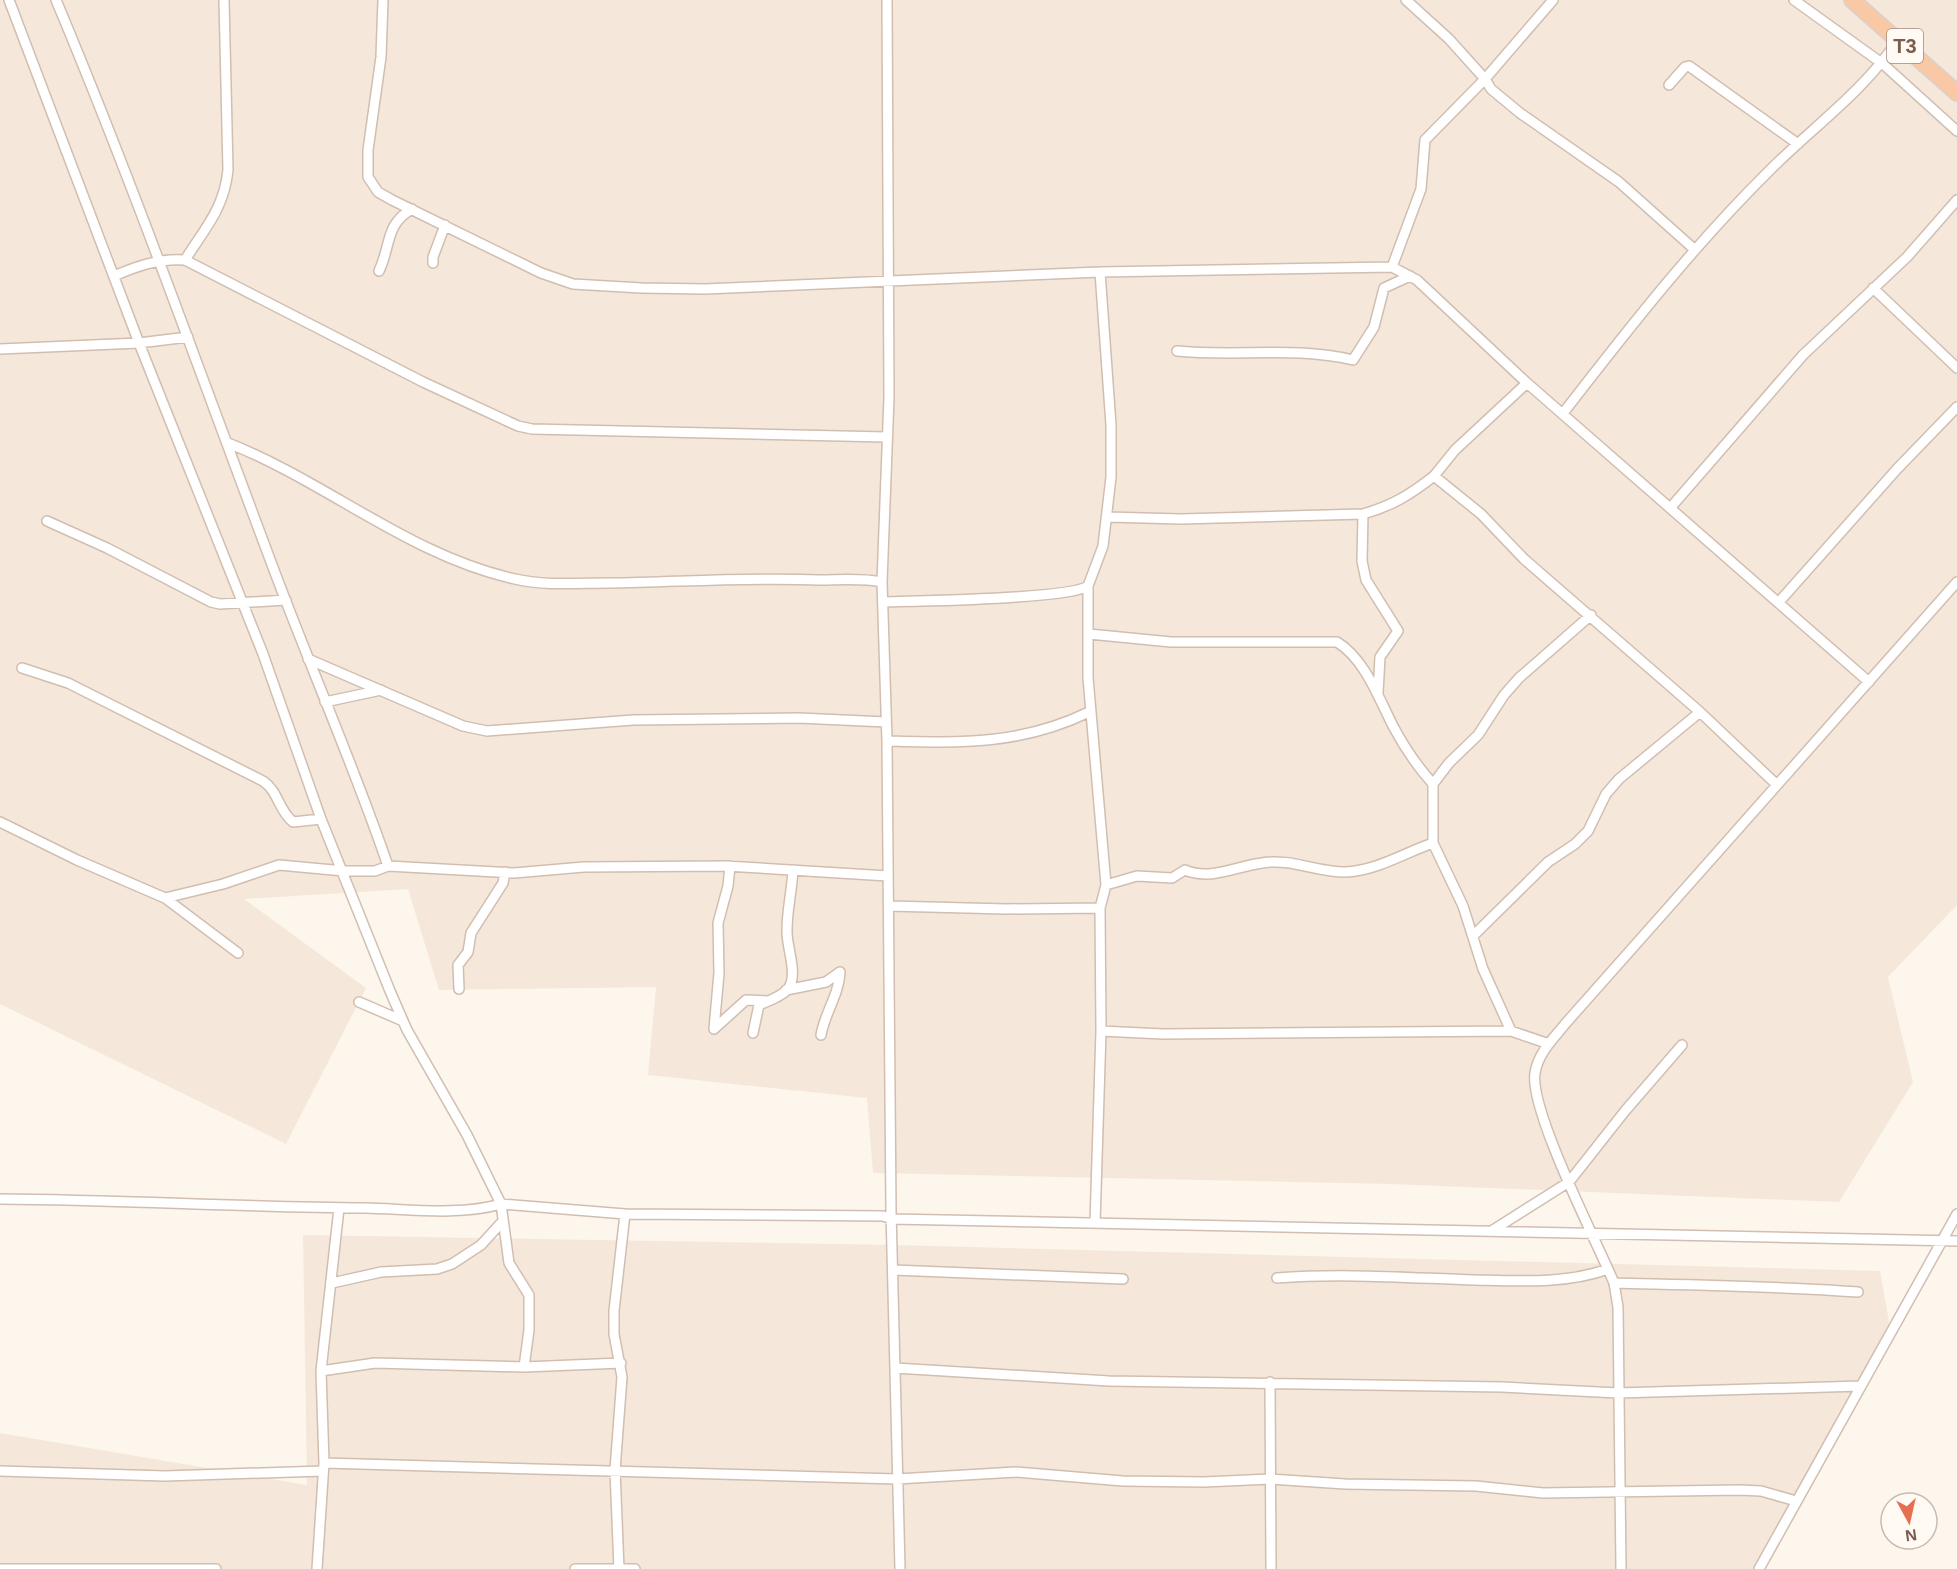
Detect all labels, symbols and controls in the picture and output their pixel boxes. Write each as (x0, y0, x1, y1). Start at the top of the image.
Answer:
road number: T3 (1887, 29, 1923, 63)
north arrow (1879, 1491, 1939, 1551)
text: N (1904, 1526, 1918, 1545)

